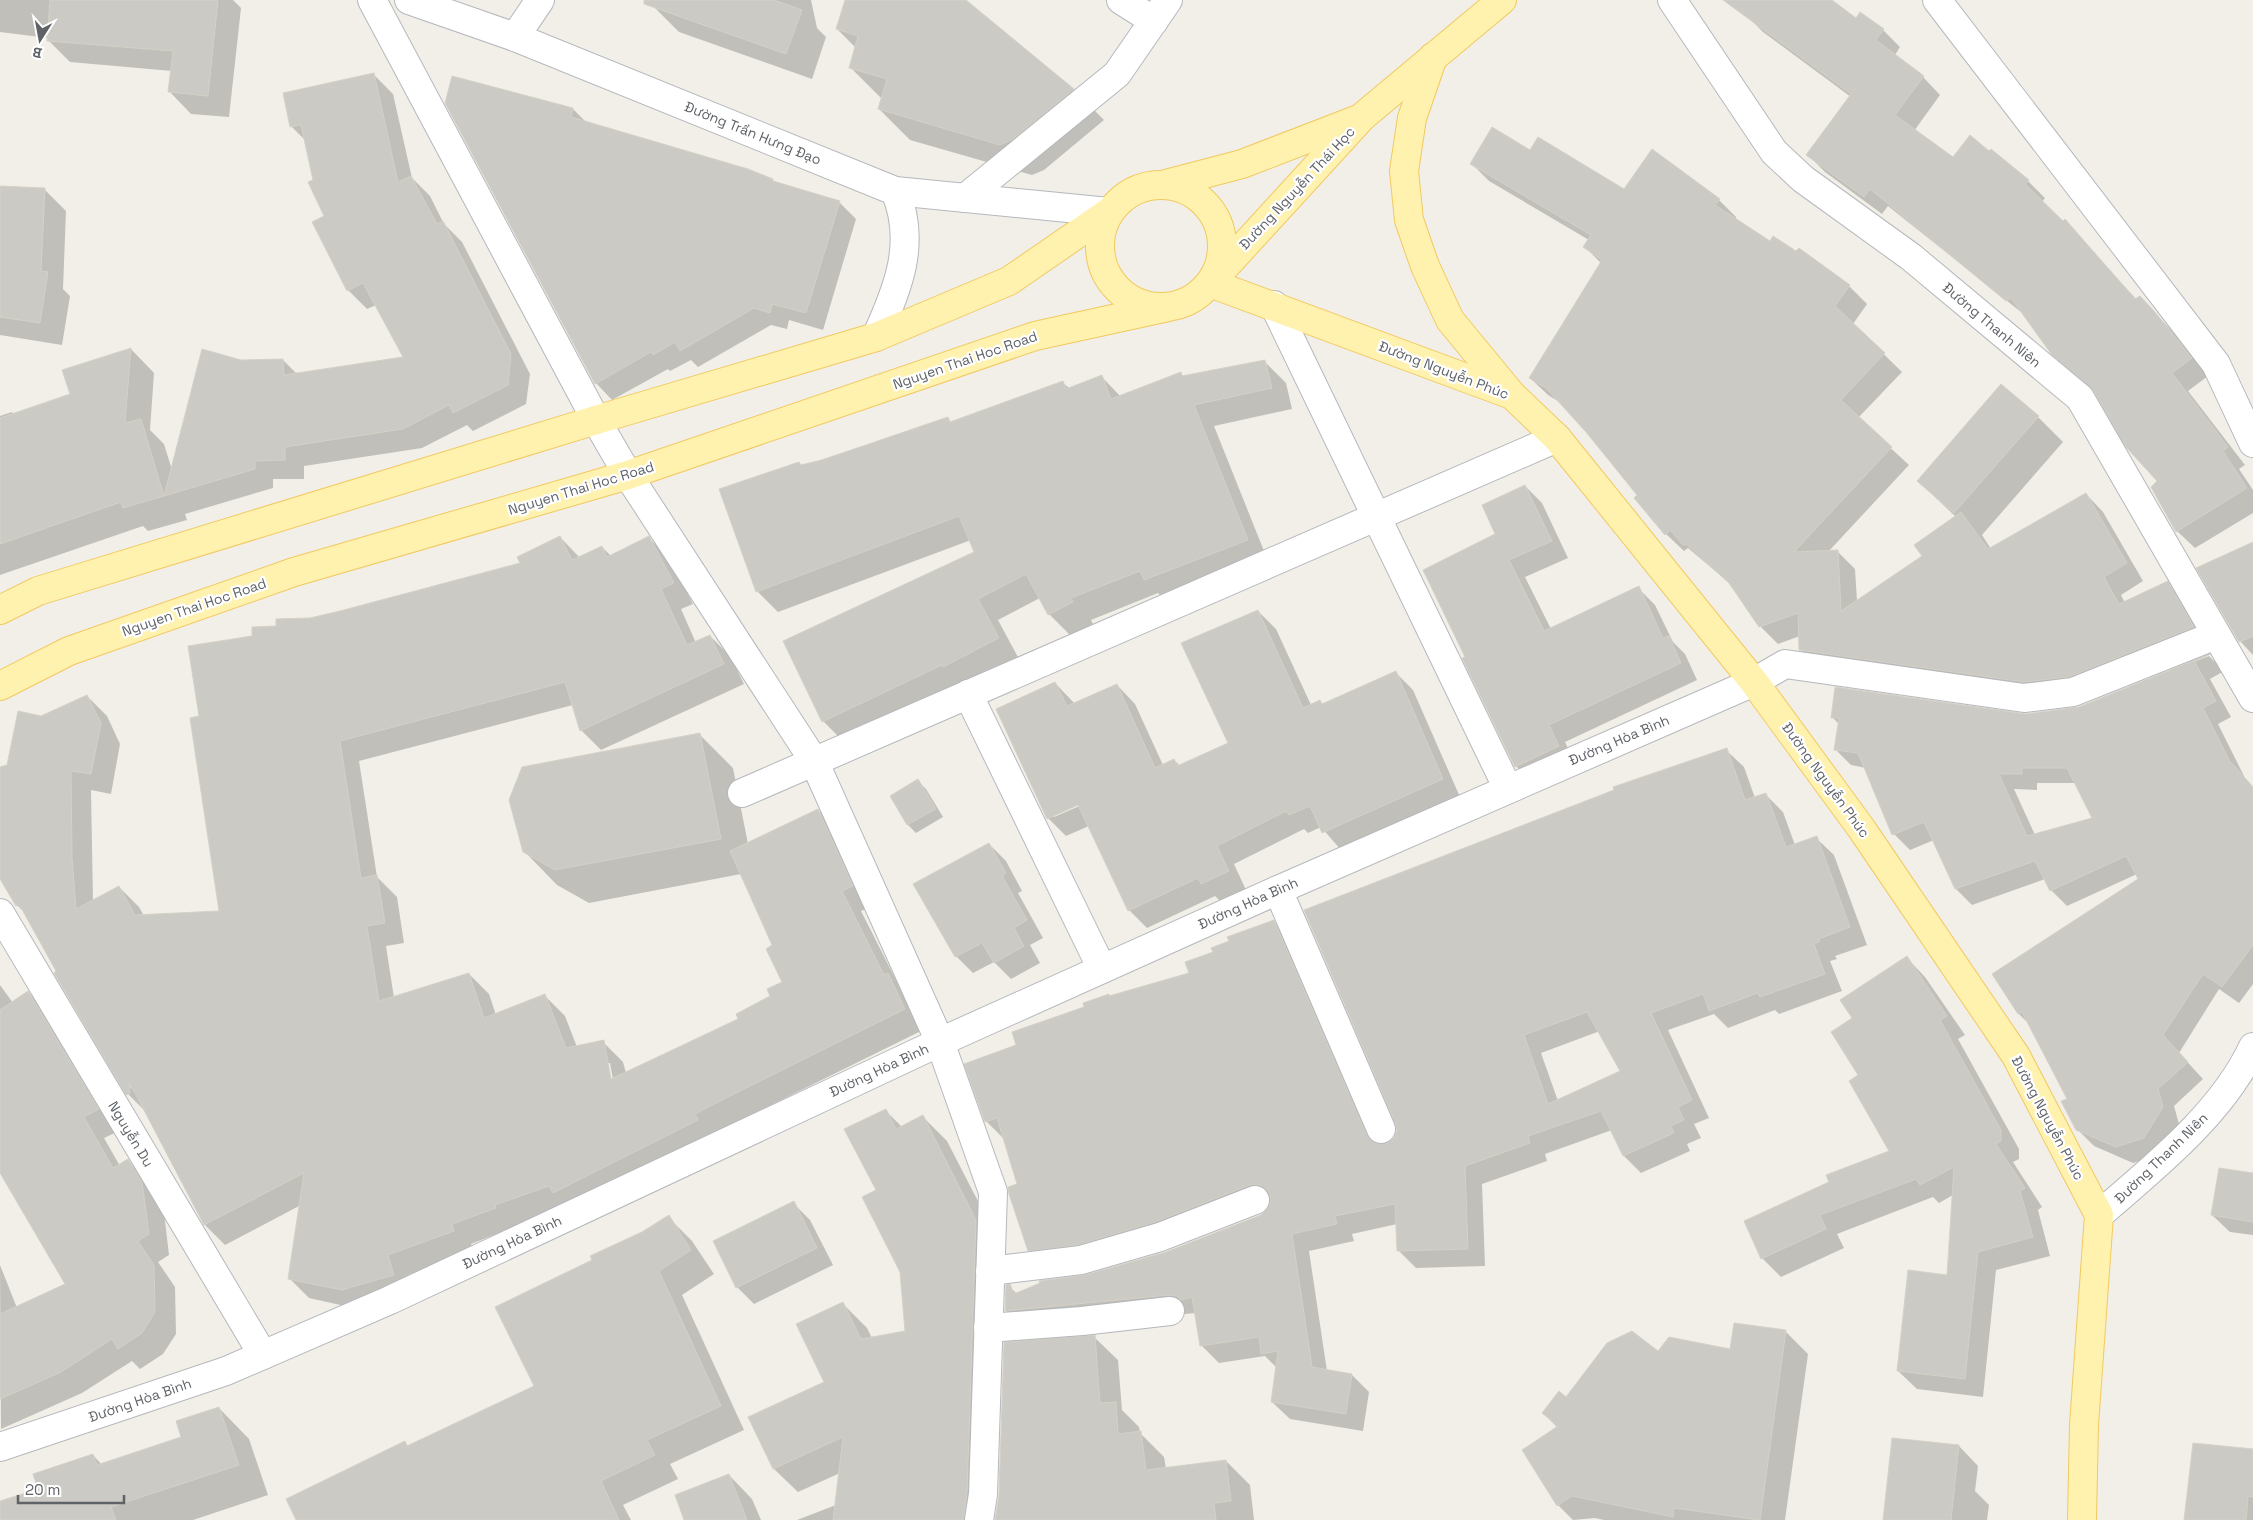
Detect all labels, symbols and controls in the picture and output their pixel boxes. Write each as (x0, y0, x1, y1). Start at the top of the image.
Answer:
north arrow (15, 15, 65, 65)
text: B (31, 43, 44, 62)
street label: Đường Trần Hưng Đạo (682, 97, 824, 169)
street label: Đường Nguyễn Thái Học (1235, 123, 1359, 253)
street label: Đường Thanh Niên (1939, 279, 2045, 371)
street label: Nguyen Thai Hoc Road (890, 327, 1040, 393)
street label: Đường Nguyễn Phúc (1376, 337, 1512, 403)
street label: Nguyen Thai Hoc Road (506, 457, 656, 519)
street label: Nguyen Thai Hoc Road (119, 574, 269, 640)
street label: Đường Hòa Bình (1566, 711, 1672, 769)
street label: Đường Nguyễn Phúc (1778, 719, 1874, 841)
street label: Đường Hòa Bình (1195, 873, 1301, 933)
street label: Đường Hòa Bình (826, 1039, 932, 1101)
street label: Đường Nguyễn Phúc (2008, 1053, 2088, 1183)
street label: Nguyễn Du (104, 1098, 158, 1170)
street label: Đường Thanh Niên (2110, 1109, 2212, 1207)
street label: Đường Hòa Bình (459, 1211, 565, 1273)
street label: Đường Hòa Bình (86, 1374, 194, 1426)
scale bar (18, 1472, 124, 1504)
text: 20 m (25, 1480, 60, 1499)

